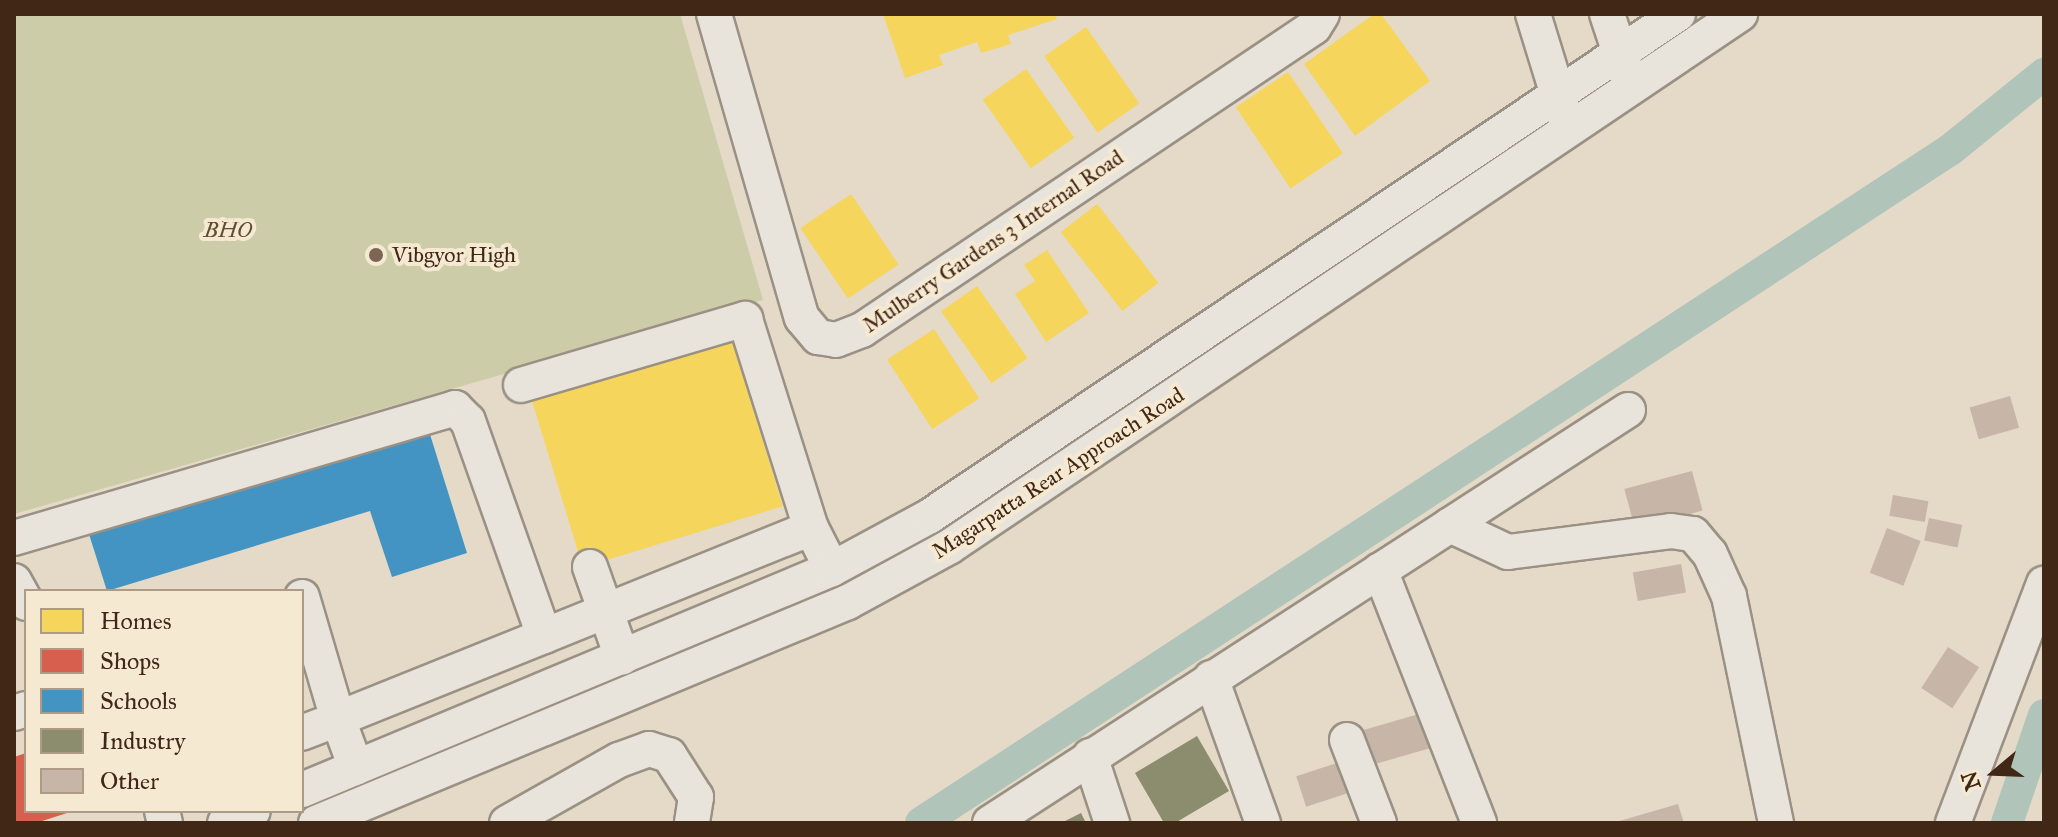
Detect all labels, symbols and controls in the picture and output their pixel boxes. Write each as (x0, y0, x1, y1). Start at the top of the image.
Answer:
street label: Mulberry Gardens 3 Internal Road (858, 144, 1128, 338)
park label: BHO (204, 217, 252, 243)
place label: Vibgyor High (392, 242, 516, 268)
marker: Vibgyor High (367, 246, 385, 264)
street label: Magarpatta Rear Approach Road (927, 382, 1189, 564)
legend (24, 589, 304, 813)
text: Homes (100, 606, 172, 636)
text: Shops (100, 646, 160, 676)
text: Schools (100, 686, 177, 716)
text: Industry (100, 726, 186, 756)
north arrow (1954, 733, 2034, 813)
text: Other (100, 766, 159, 796)
text: N (1955, 768, 1987, 794)

